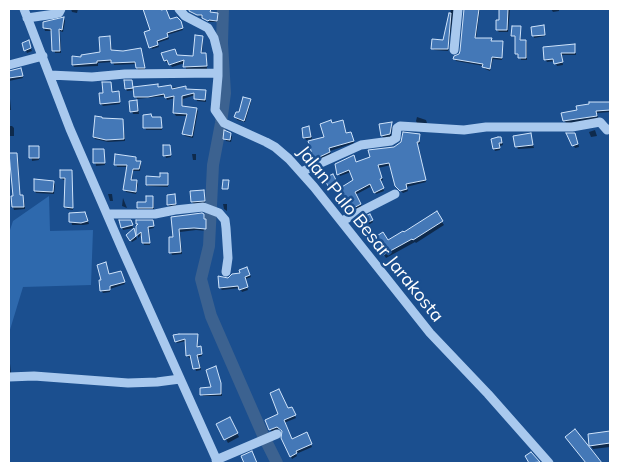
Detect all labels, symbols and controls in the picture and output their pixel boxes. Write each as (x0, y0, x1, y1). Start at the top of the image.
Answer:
street label: Jalan Pulo Besar Jarakosta (292, 142, 448, 326)

